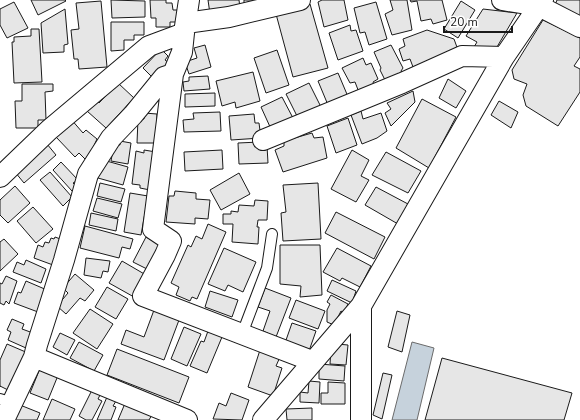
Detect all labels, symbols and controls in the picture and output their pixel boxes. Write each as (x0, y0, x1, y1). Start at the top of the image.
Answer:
scale bar (444, 8, 512, 34)
text: 20 m (450, 14, 478, 30)

